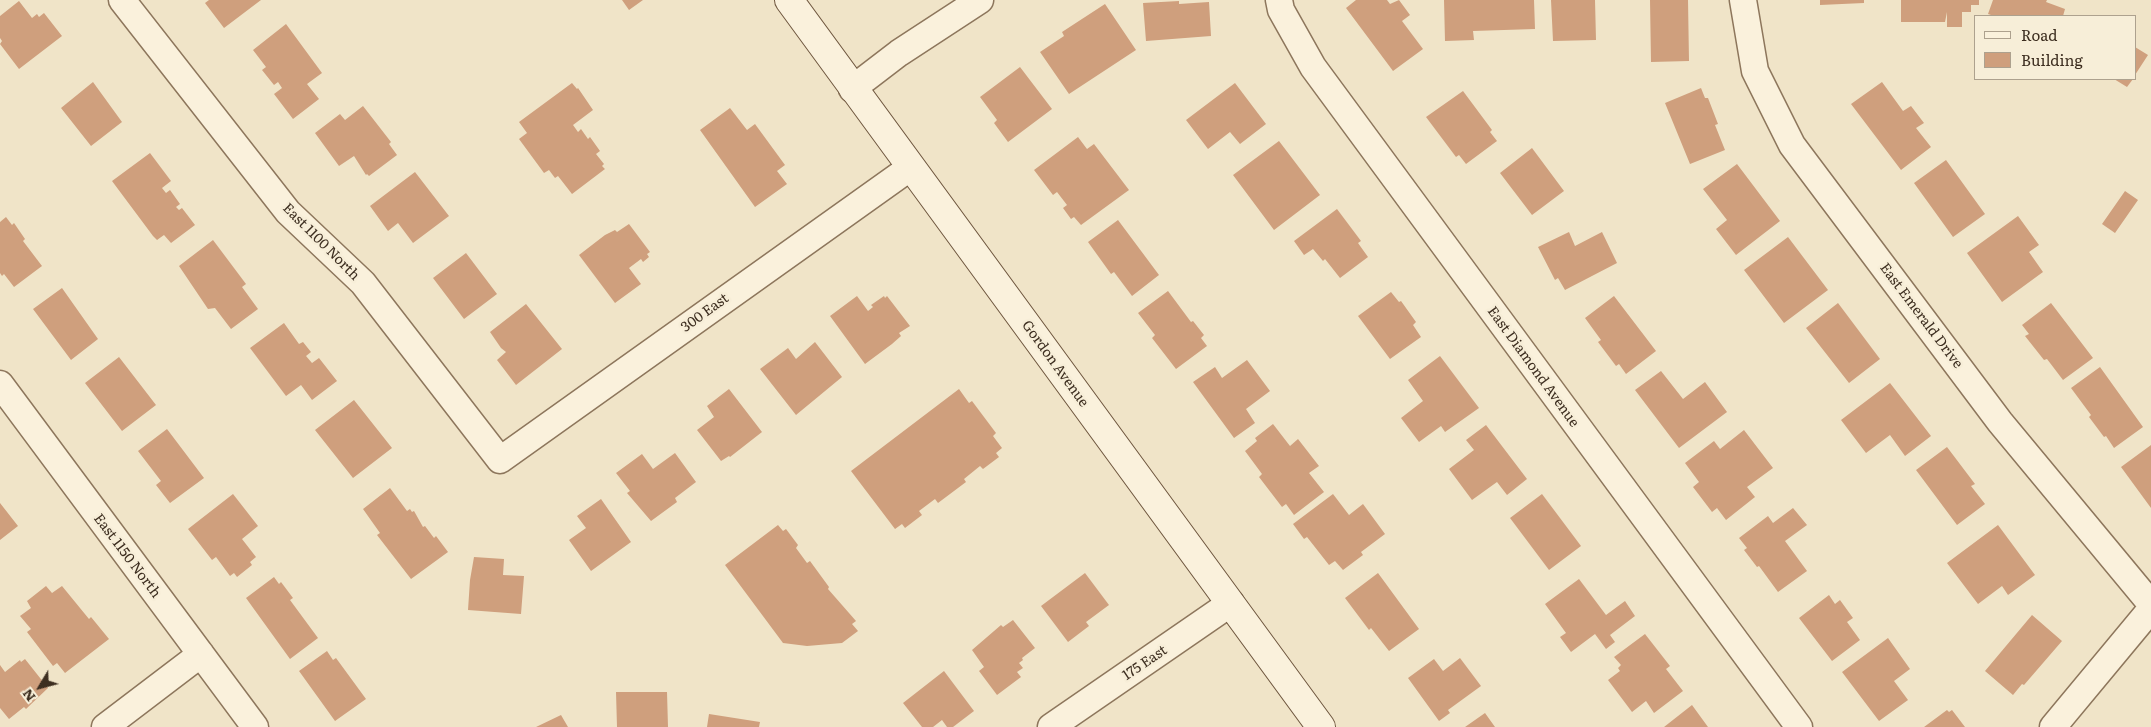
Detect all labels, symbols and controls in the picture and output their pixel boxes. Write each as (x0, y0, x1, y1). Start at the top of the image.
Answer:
legend (1974, 15, 2136, 80)
text: Road (2021, 23, 2057, 46)
text: Building (2021, 48, 2083, 71)
street label: East 1100 North (279, 200, 363, 284)
street label: East Emerald Drive (1876, 260, 1966, 372)
street label: 300 East (678, 290, 732, 336)
street label: East Diamond Avenue (1484, 303, 1582, 431)
street label: Gordon Avenue (1018, 317, 1092, 411)
street label: East 1150 North (90, 511, 164, 601)
street label: 175 East (1120, 642, 1170, 684)
north arrow (15, 662, 65, 712)
text: N (16, 685, 40, 707)

